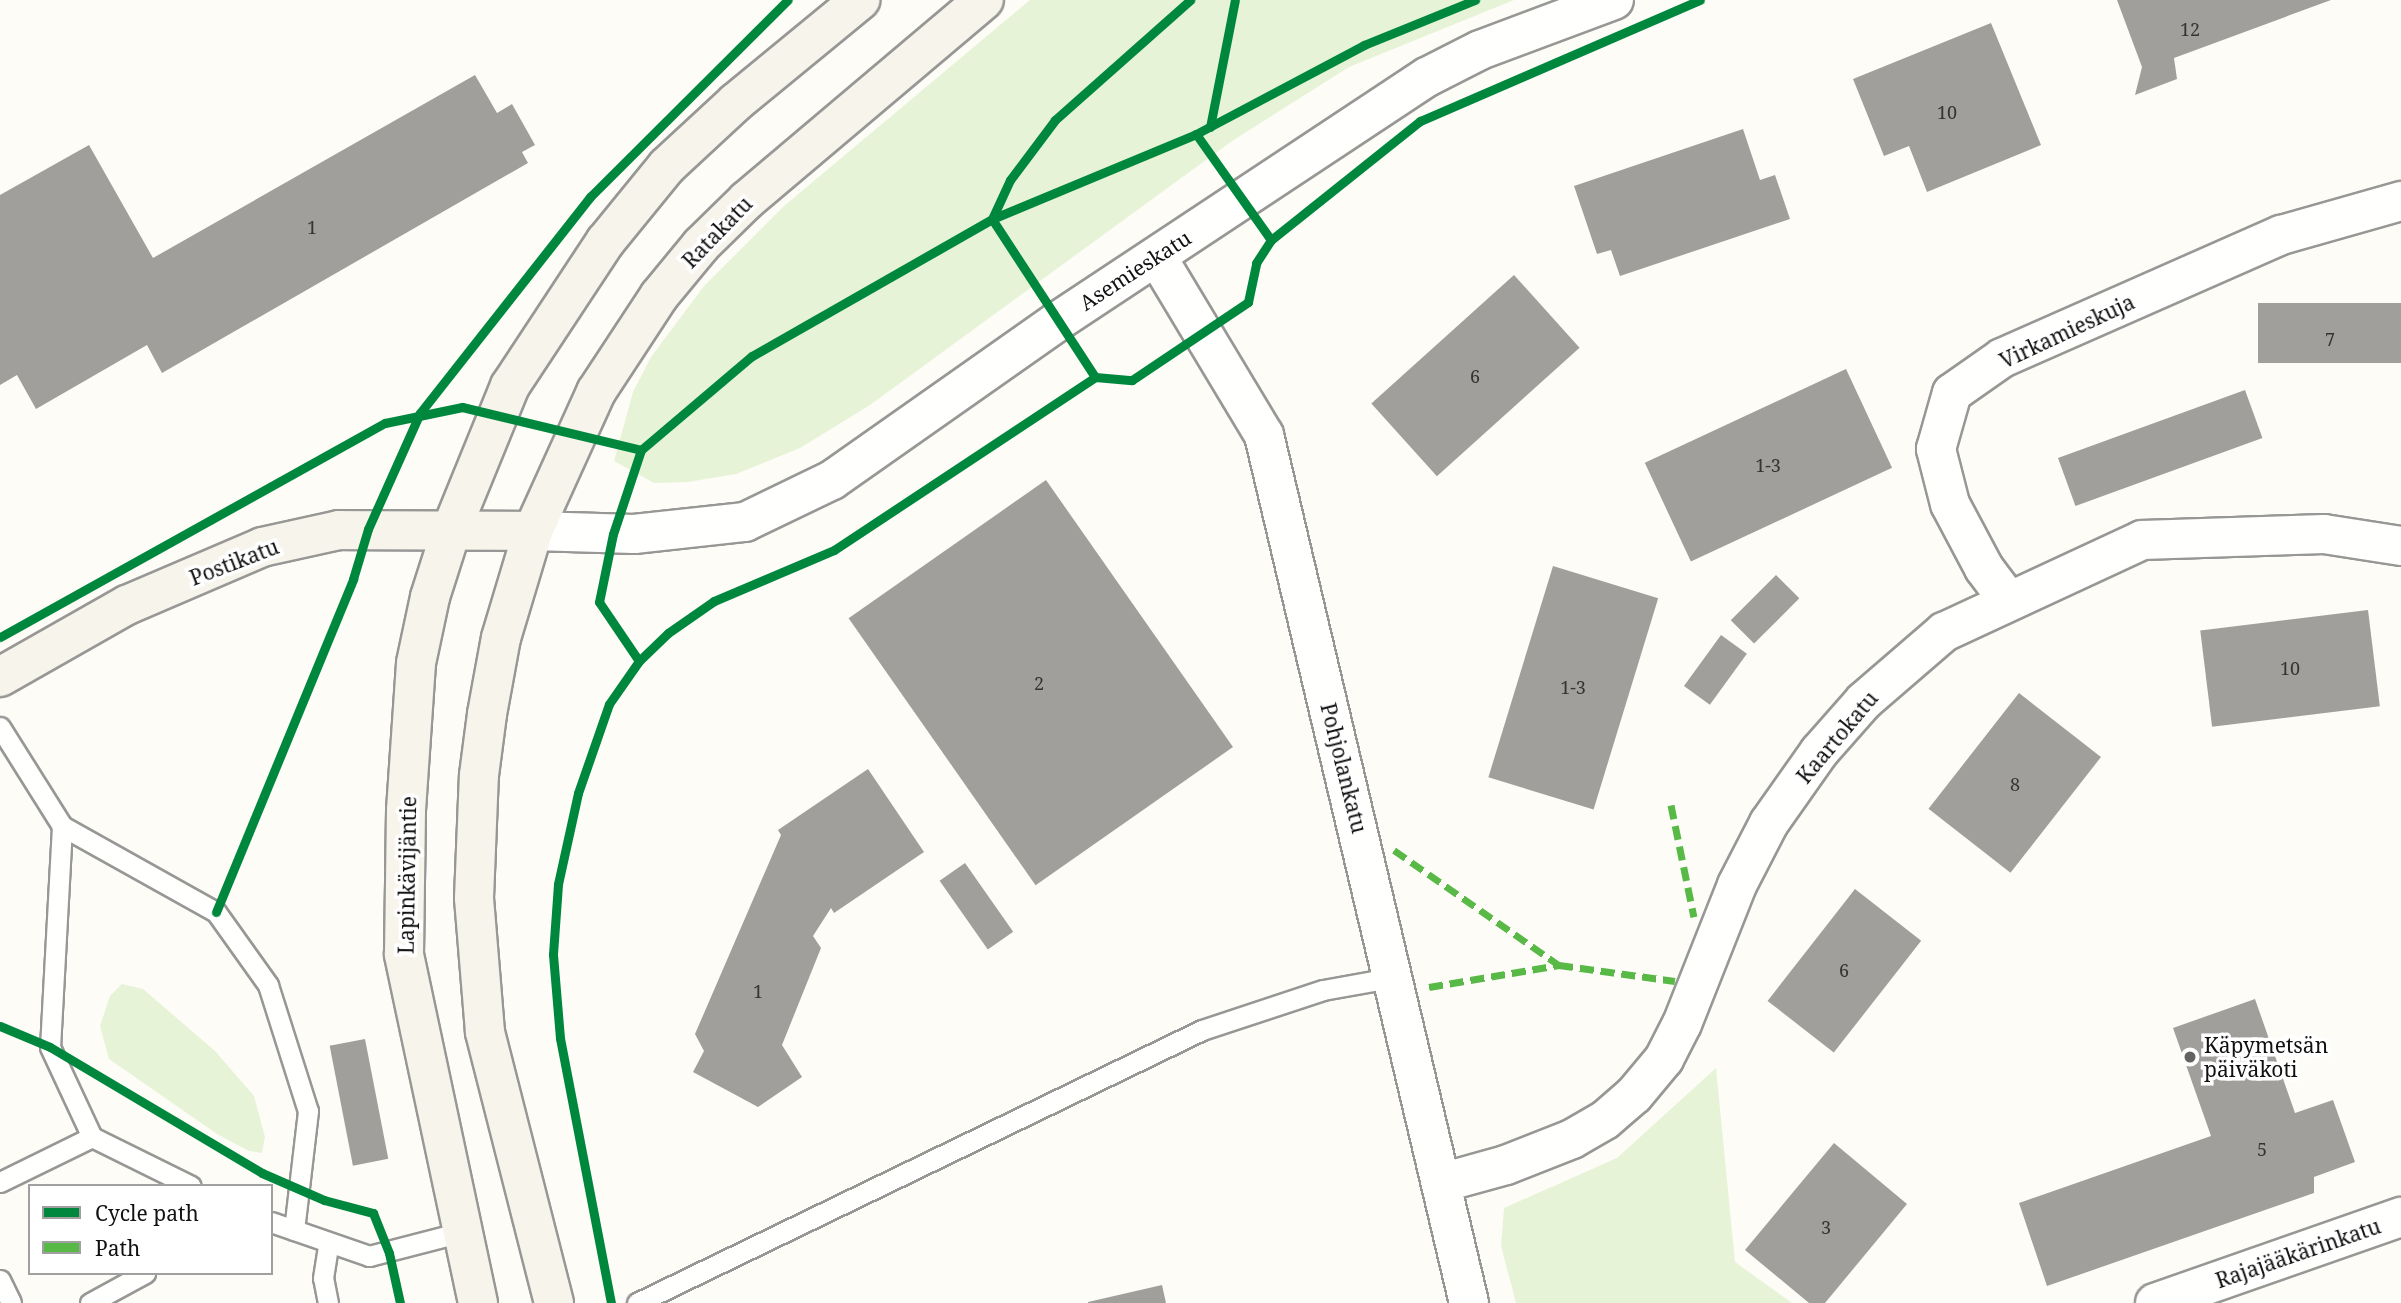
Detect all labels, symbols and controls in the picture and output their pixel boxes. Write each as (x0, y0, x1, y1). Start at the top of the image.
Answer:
house number: 12 (2180, 18, 2200, 40)
house number: 10 (1937, 101, 1957, 123)
street label: Ratakatu (677, 191, 757, 273)
house number: 1 (307, 216, 317, 238)
street label: Asemieskatu (1075, 225, 1195, 315)
street label: Virkamieskuja (1996, 289, 2138, 373)
house number: 7 (2325, 328, 2335, 350)
house number: 6 (1470, 365, 1480, 387)
house number: 1-3 (1755, 454, 1781, 476)
street label: Postikatu (186, 534, 282, 590)
house number: 10 (2280, 657, 2300, 679)
house number: 2 (1034, 672, 1044, 694)
house number: 1-3 (1560, 676, 1586, 698)
street label: Kaartokatu (1791, 686, 1883, 788)
street label: Pohjolankatu (1316, 700, 1372, 836)
house number: 8 (2010, 773, 2020, 795)
street label: Lapinkävijäntie (393, 796, 421, 954)
house number: 6 (1839, 959, 1849, 981)
house number: 1 (753, 980, 763, 1002)
place label: Käpymetsän päiväkoti (2204, 1032, 2328, 1082)
marker: Käpymetsän päiväkoti (2182, 1049, 2198, 1065)
house number: 5 (2257, 1138, 2267, 1160)
legend (28, 1184, 273, 1275)
text: Cycle path (95, 1199, 199, 1227)
street label: Rajajääkärinkatu (2212, 1213, 2384, 1293)
house number: 3 (1821, 1216, 1831, 1238)
text: Path (95, 1234, 140, 1262)

